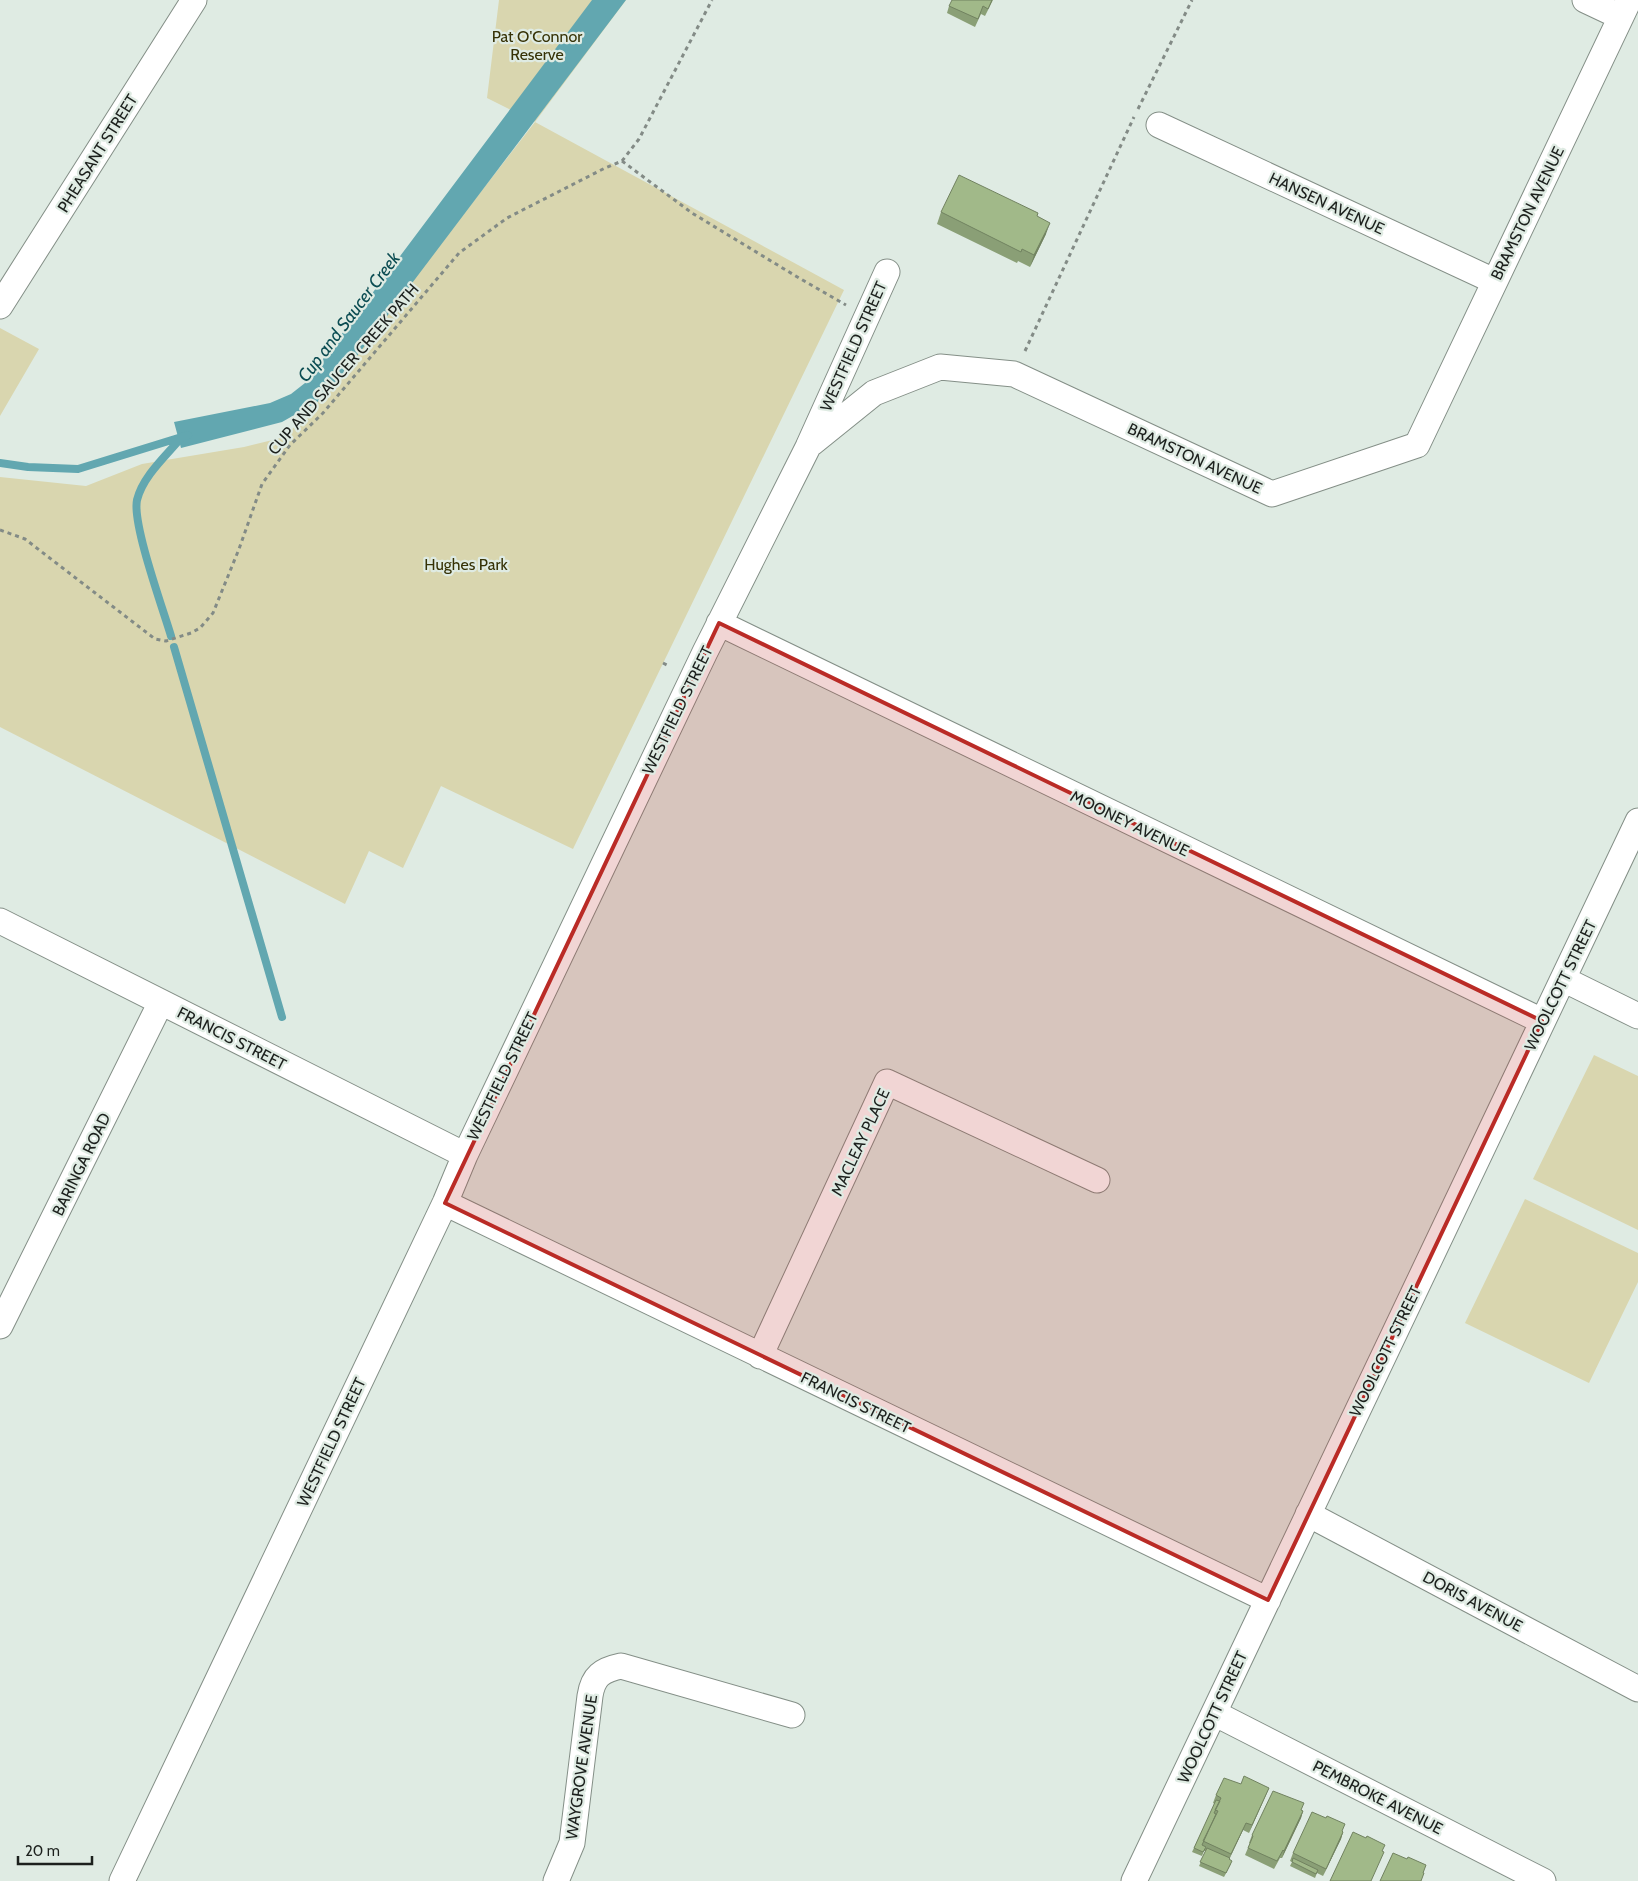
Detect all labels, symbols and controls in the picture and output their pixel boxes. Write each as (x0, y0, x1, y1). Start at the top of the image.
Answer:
park label: Pat O'Connor Reserve (492, 27, 583, 64)
street label: PHEASANT STREET (53, 90, 142, 216)
street label: BRAMSTON AVENUE (1487, 143, 1568, 283)
street label: HANSEN AVENUE (1266, 168, 1388, 239)
water label: Cup and Saucer Creek (293, 247, 406, 386)
street label: WESTFIELD STREET (816, 278, 891, 414)
street label: CUP AND SAUCER CREEK PATH (264, 280, 423, 459)
street label: BRAMSTON AVENUE (1125, 419, 1265, 498)
park label: Hughes Park (424, 555, 509, 574)
street label: WESTFIELD STREET (638, 643, 717, 777)
street label: MOONEY AVENUE (1067, 786, 1192, 860)
street label: WOOLCOTT STREET (1521, 916, 1601, 1054)
street label: FRANCIS STREET (174, 1003, 290, 1074)
street label: WESTFIELD STREET (463, 1009, 542, 1143)
street label: MACLEAY PLACE (827, 1085, 894, 1199)
street label: BARINGA ROAD (48, 1110, 115, 1219)
street label: WOOLCOTT STREET (1346, 1282, 1426, 1420)
street label: FRANCIS STREET (798, 1368, 914, 1437)
street label: WESTFIELD STREET (293, 1374, 370, 1510)
street label: DORIS AVENUE (1420, 1567, 1526, 1636)
street label: WOOLCOTT STREET (1174, 1648, 1252, 1786)
street label: WAYGROVE AVENUE (562, 1693, 601, 1841)
street label: PEMBROKE AVENUE (1310, 1756, 1446, 1839)
scale bar (18, 1834, 91, 1866)
text: 20 m (25, 1842, 60, 1860)

